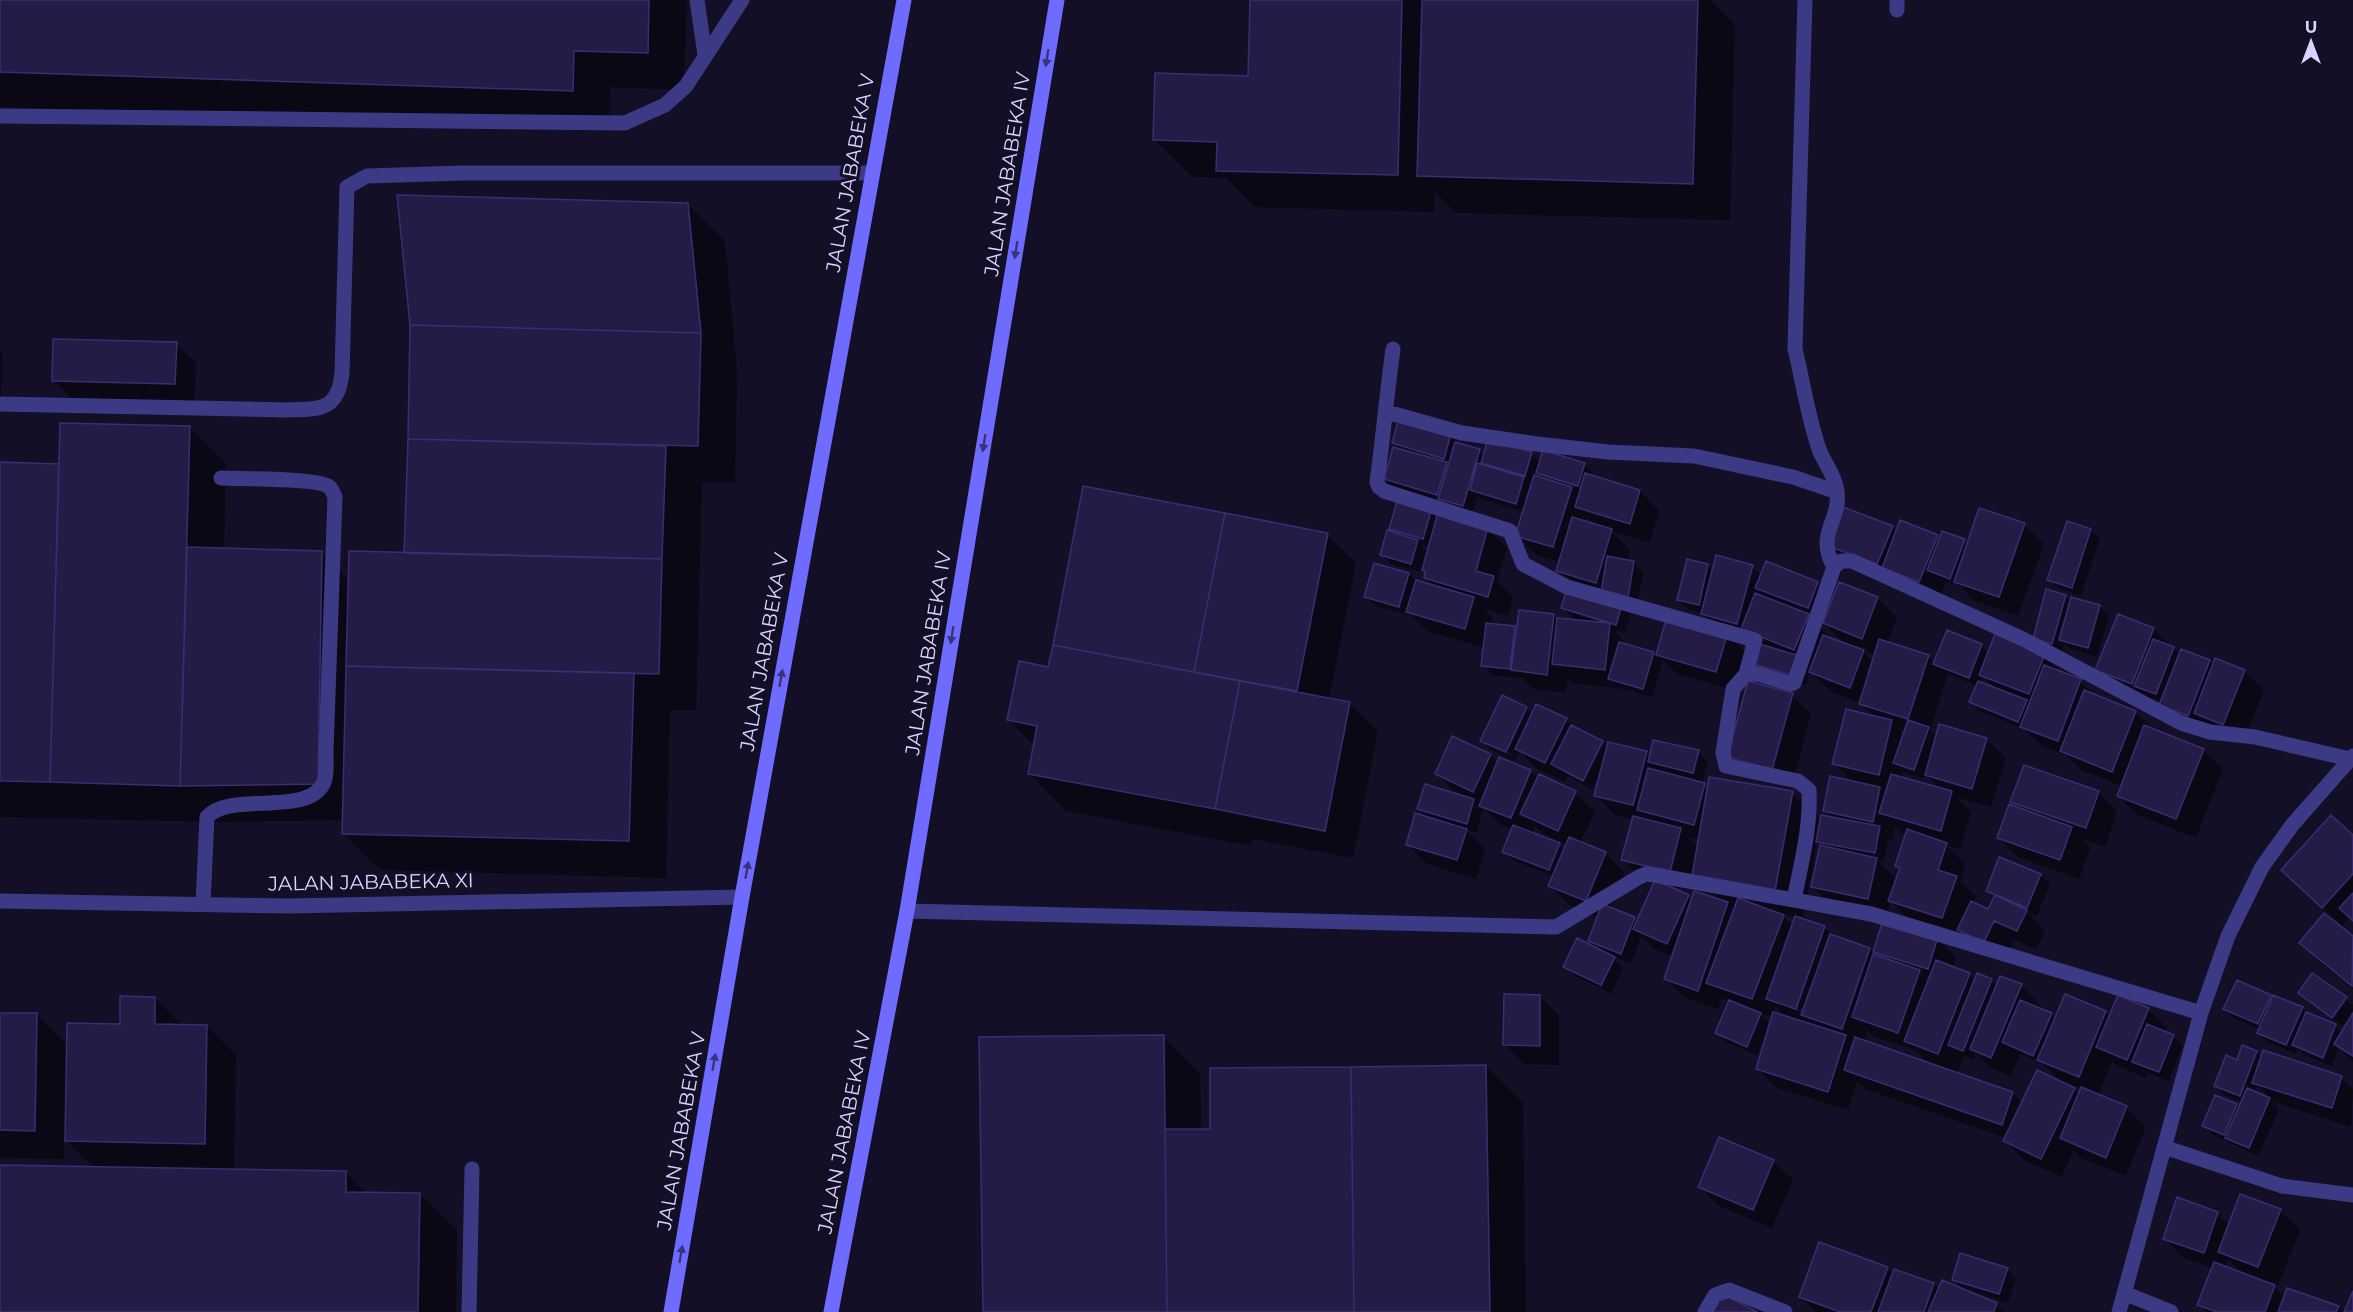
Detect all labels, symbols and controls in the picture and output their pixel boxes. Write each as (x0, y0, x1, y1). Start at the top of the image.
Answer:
north arrow (2281, 12, 2341, 72)
text: U (2305, 18, 2317, 37)
one-way arrow (1043, 48, 1052, 67)
street label: JALAN JABABEKA IV (979, 70, 1035, 279)
street label: JALAN JABABEKA V (821, 72, 879, 275)
one-way arrow (1011, 241, 1020, 260)
one-way arrow (979, 433, 988, 452)
street label: JALAN JABABEKA IV (900, 549, 956, 758)
street label: JALAN JABABEKA V (735, 551, 793, 754)
one-way arrow (948, 626, 957, 645)
one-way arrow (777, 668, 786, 687)
one-way arrow (743, 860, 752, 879)
street label: JALAN JABABEKA XI (267, 868, 474, 896)
street label: JALAN JABABEKA IV (812, 1028, 875, 1237)
street label: JALAN JABABEKA V (652, 1030, 710, 1233)
one-way arrow (709, 1052, 718, 1071)
one-way arrow (677, 1245, 686, 1264)

